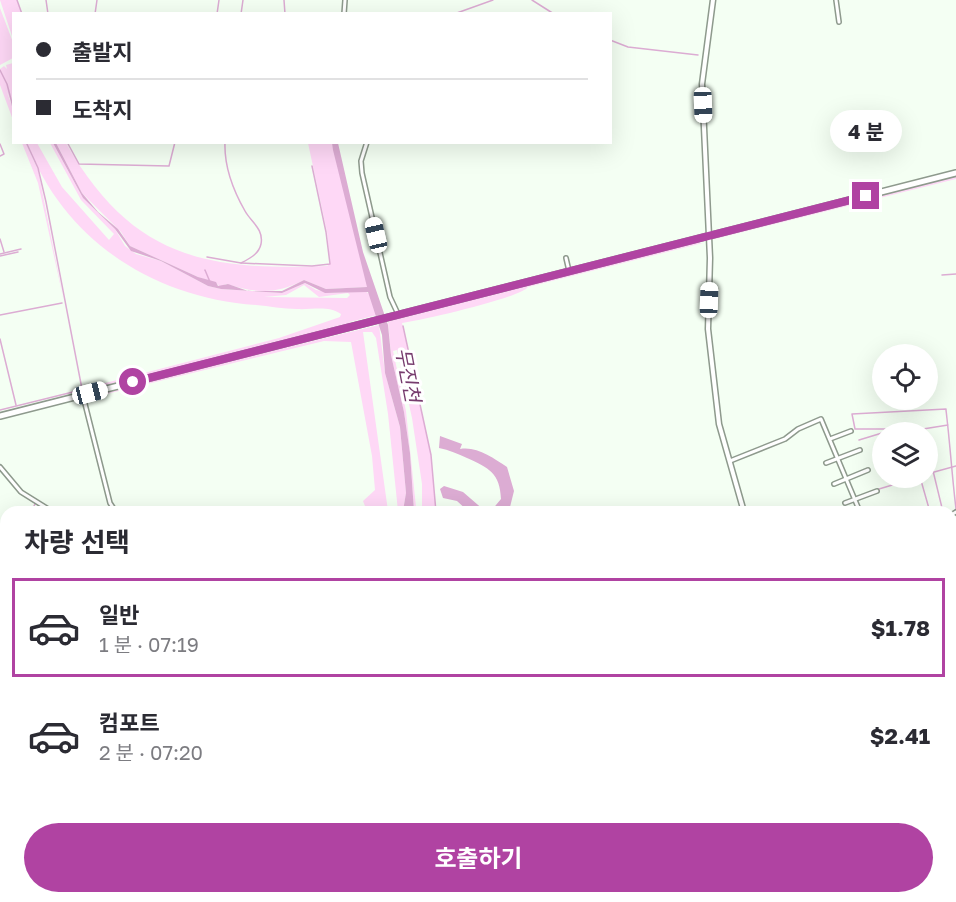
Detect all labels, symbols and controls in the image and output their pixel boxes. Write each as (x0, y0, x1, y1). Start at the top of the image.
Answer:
text: 출발지 (72, 38, 133, 65)
car (693, 87, 713, 123)
text: 도착지 (72, 96, 133, 123)
callout: 4 분 (830, 109, 902, 151)
text: 4 분 (848, 119, 884, 143)
route end (852, 182, 879, 209)
car (363, 215, 389, 255)
car (699, 282, 719, 318)
map controls (872, 344, 938, 488)
button: locate (872, 344, 938, 410)
water label: 무진천 (392, 345, 427, 407)
route start (119, 368, 146, 395)
car (70, 380, 110, 406)
button: layers (872, 422, 938, 488)
text: 차량 선택 (24, 526, 130, 558)
icon: car (27, 601, 81, 655)
text: 일반 (99, 601, 139, 628)
text: $1.78 (871, 614, 930, 641)
text: 1 분 · 07:19 (99, 632, 199, 656)
icon: car (27, 709, 81, 763)
text: 컴포트 (99, 709, 160, 736)
text: $2.41 (870, 722, 930, 749)
text: 2 분 · 07:20 (99, 740, 203, 764)
button: 호출하기 (24, 823, 933, 892)

